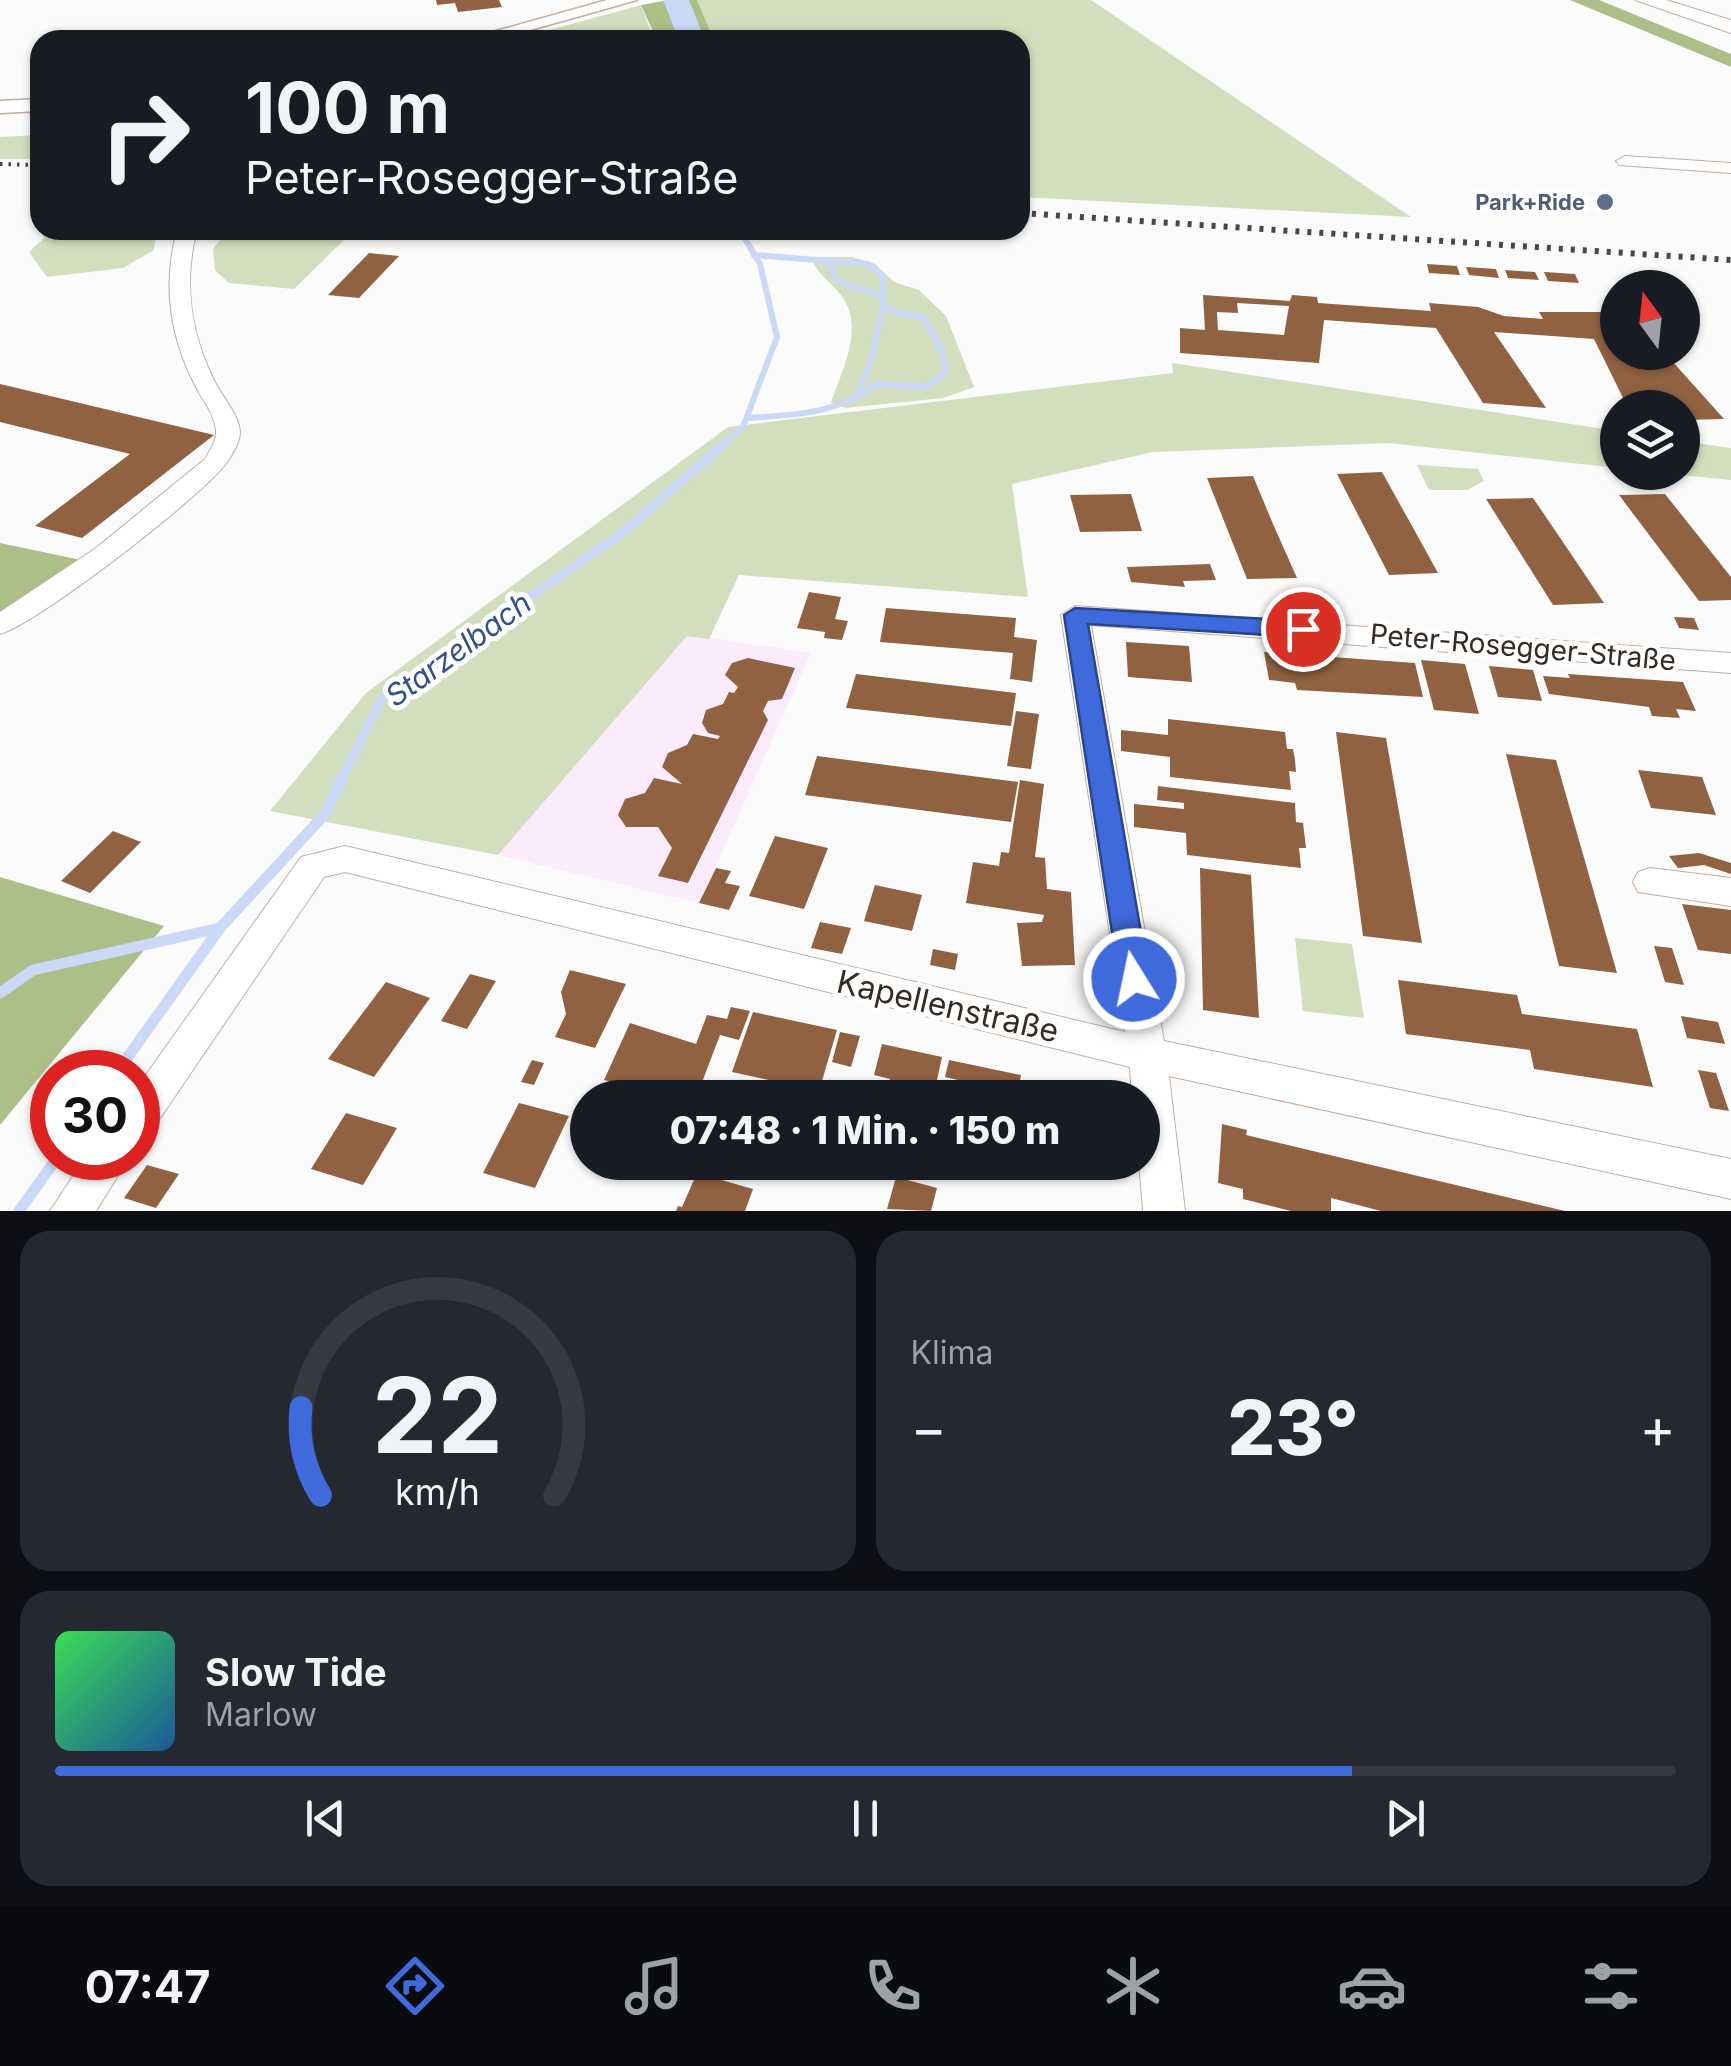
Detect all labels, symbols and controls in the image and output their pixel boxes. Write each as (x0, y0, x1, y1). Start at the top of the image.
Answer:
text: 100 m (245, 65, 450, 150)
icon: right (80, 70, 210, 200)
text: Peter-Rosegger-Straße (245, 150, 738, 205)
place label: Park+Ride (1475, 189, 1585, 215)
marker: Park+Ride (1594, 191, 1616, 213)
north arrow (1600, 270, 1700, 370)
map controls (1600, 270, 1700, 490)
button: layers (1600, 390, 1700, 490)
water label: Starzelbach (378, 584, 538, 714)
pin (1261, 587, 1346, 672)
icon: arrive (1276, 602, 1331, 657)
street label: Peter-Rosegger-Straße (1369, 617, 1677, 677)
position arrow (1082, 927, 1186, 1031)
street label: Kapellenstraße (833, 962, 1063, 1050)
speed limit sign: 30 (30, 1050, 160, 1180)
text: 07:48 · 1 Min. · 150 m (670, 1107, 1060, 1153)
text: Klima (911, 1333, 994, 1372)
text: 22 (372, 1352, 503, 1478)
text: 23° (1228, 1382, 1359, 1473)
text: − (911, 1395, 947, 1461)
text: + (1640, 1395, 1676, 1461)
text: km/h (395, 1470, 480, 1514)
text: Slow Tide (205, 1649, 387, 1695)
text: Marlow (205, 1695, 317, 1734)
icon: previous (298, 1791, 353, 1846)
icon: pause (838, 1791, 893, 1846)
icon: next (1378, 1791, 1433, 1846)
icon: directions (380, 1951, 450, 2021)
icon: music (619, 1951, 689, 2021)
icon: phone (858, 1951, 928, 2021)
icon: climate (1098, 1951, 1168, 2021)
icon: car (1337, 1951, 1407, 2021)
icon: filters (1576, 1951, 1646, 2021)
text: 07:47 (85, 1959, 210, 2014)

